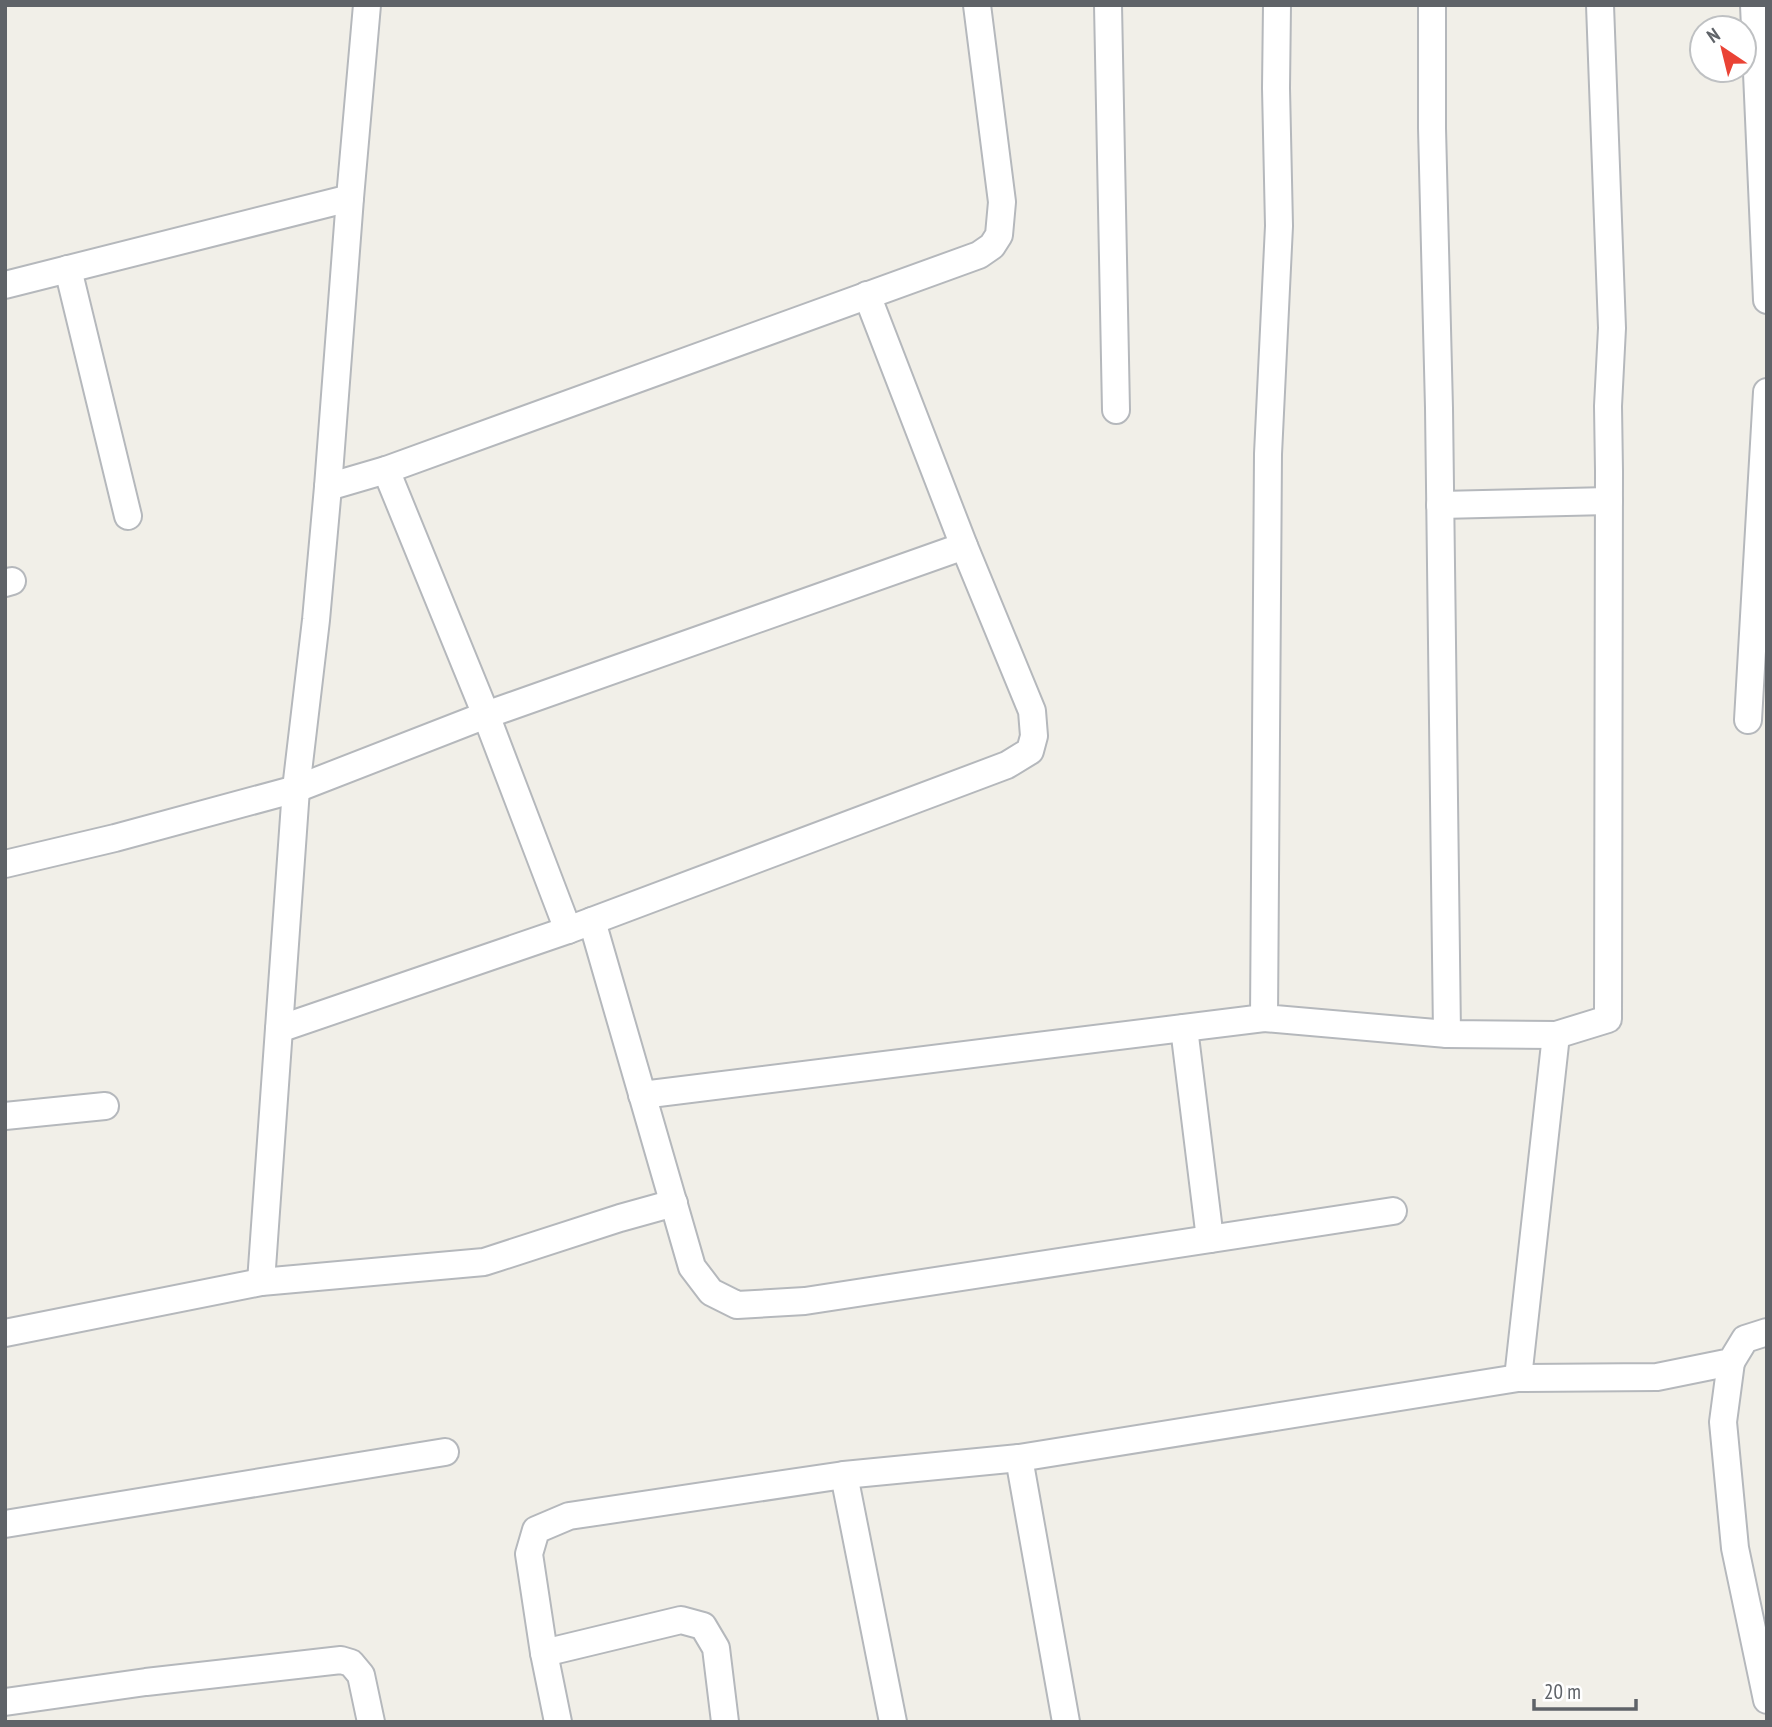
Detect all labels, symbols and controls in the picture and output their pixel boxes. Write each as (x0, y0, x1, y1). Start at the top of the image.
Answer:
north arrow (1688, 14, 1758, 84)
text: N (1702, 22, 1724, 48)
scale bar (1534, 1668, 1636, 1712)
text: 20 m (1544, 1678, 1581, 1705)

